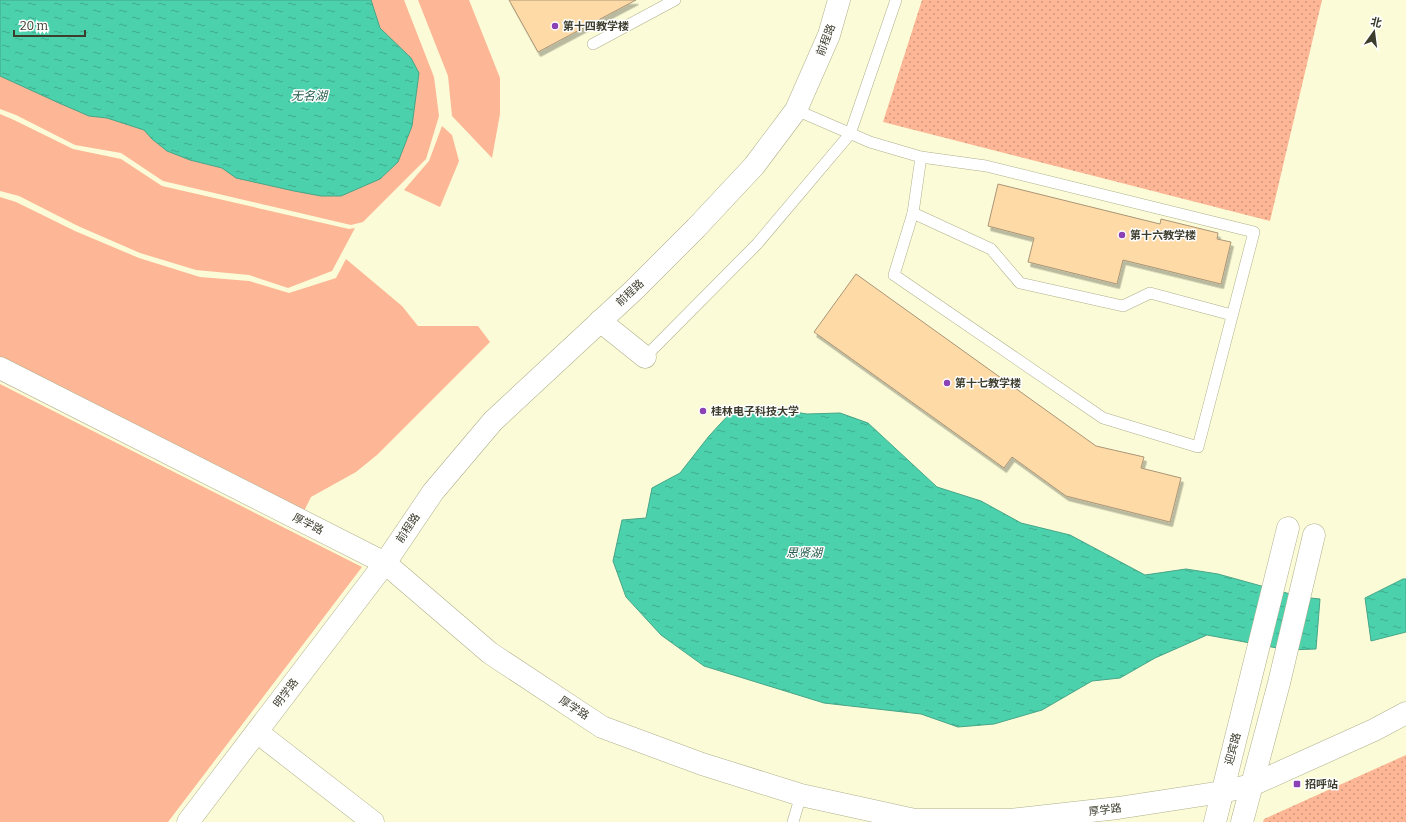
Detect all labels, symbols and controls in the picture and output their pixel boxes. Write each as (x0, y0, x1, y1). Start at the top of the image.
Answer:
scale bar (14, 12, 85, 38)
north arrow (1354, 12, 1394, 52)
text: 北 (1369, 15, 1383, 30)
text: 20 m (20, 19, 49, 33)
place label: 第十四教学楼 (563, 20, 629, 33)
marker: 第十四教学楼 (550, 21, 560, 31)
street label: 前程路 (814, 22, 838, 58)
water label: 无名湖 (291, 89, 329, 103)
place label: 第十六教学楼 (1130, 229, 1196, 242)
marker: 第十六教学楼 (1117, 230, 1127, 240)
street label: 前程路 (613, 277, 647, 309)
place label: 第十七教学楼 (955, 377, 1021, 390)
marker: 第十七教学楼 (942, 378, 952, 388)
place label: 桂林电子科技大学 (711, 405, 799, 418)
marker: 桂林电子科技大学 (698, 406, 708, 416)
street label: 厚学路 (290, 511, 326, 537)
street label: 前程路 (393, 511, 423, 545)
water label: 思贤湖 (786, 546, 824, 560)
street label: 明学路 (271, 676, 301, 710)
street label: 厚学路 (557, 694, 591, 722)
street label: 迎宾路 (1222, 731, 1244, 767)
place label: 招呼站 (1305, 778, 1338, 791)
marker: 招呼站 (1292, 779, 1302, 789)
street label: 厚学路 (1088, 802, 1122, 818)

